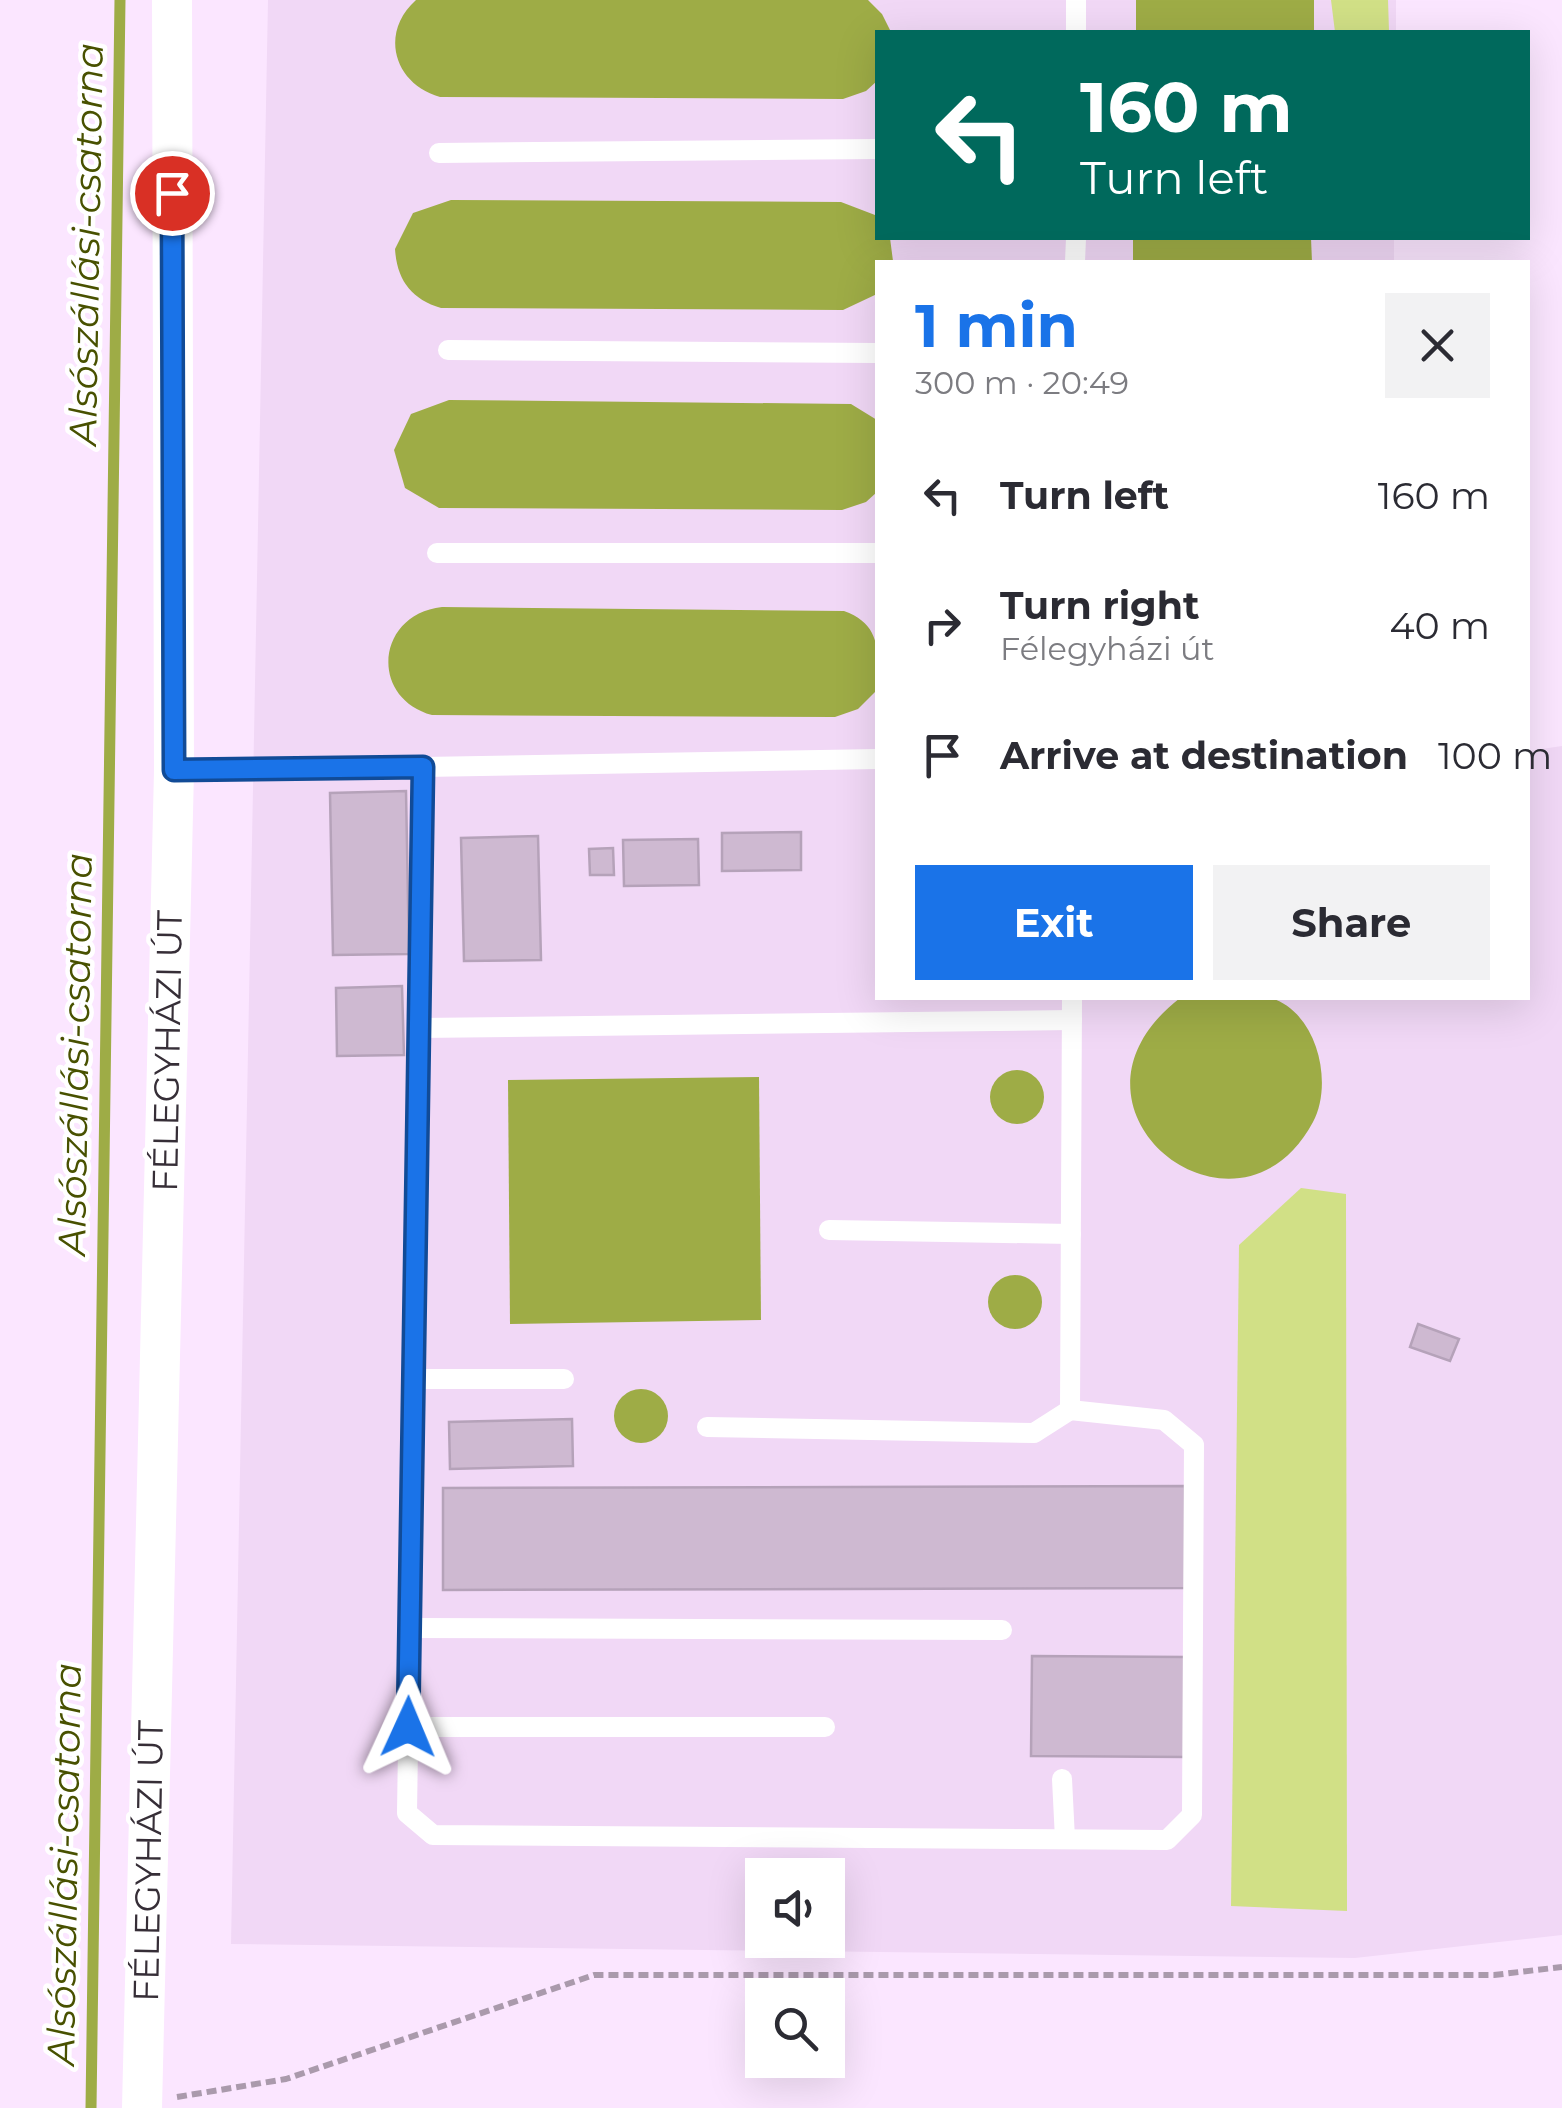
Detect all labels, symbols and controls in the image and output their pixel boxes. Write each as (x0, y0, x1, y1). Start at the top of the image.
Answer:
water label: Alsószállási-csatorna (59, 42, 113, 448)
text: 160 m (1080, 64, 1293, 150)
icon: left (915, 70, 1045, 200)
text: Turn left (1080, 150, 1268, 205)
pin (130, 151, 215, 236)
icon: arrive (145, 166, 200, 221)
text: 1 min (915, 289, 1078, 362)
button: close (1385, 293, 1490, 398)
text: 300 m · 20:49 (915, 363, 1129, 402)
icon: left (915, 468, 970, 523)
text: Turn left (1000, 472, 1169, 519)
text: 160 m (1378, 472, 1490, 519)
text: Turn right (1000, 582, 1199, 629)
icon: right (915, 598, 970, 653)
text: 40 m (1389, 602, 1490, 649)
text: Félegyházi út (1000, 629, 1214, 668)
icon: arrive (915, 728, 970, 783)
text: Arrive at destination (1000, 732, 1408, 779)
text: 100 m (1438, 732, 1552, 779)
water label: Alsószállási-csatorna (48, 852, 102, 1258)
button: Exit (915, 865, 1193, 980)
button: Share (1213, 865, 1490, 980)
street label: FÉLEGYHÁZI ÚT (143, 910, 191, 1192)
water label: Alsószállási-csatorna (37, 1662, 91, 2068)
position arrow (356, 1675, 460, 1779)
street label: FÉLEGYHÁZI ÚT (124, 1720, 172, 2002)
map controls (745, 1858, 845, 2078)
button: sound (745, 1858, 845, 1958)
button: search (745, 1978, 845, 2078)

